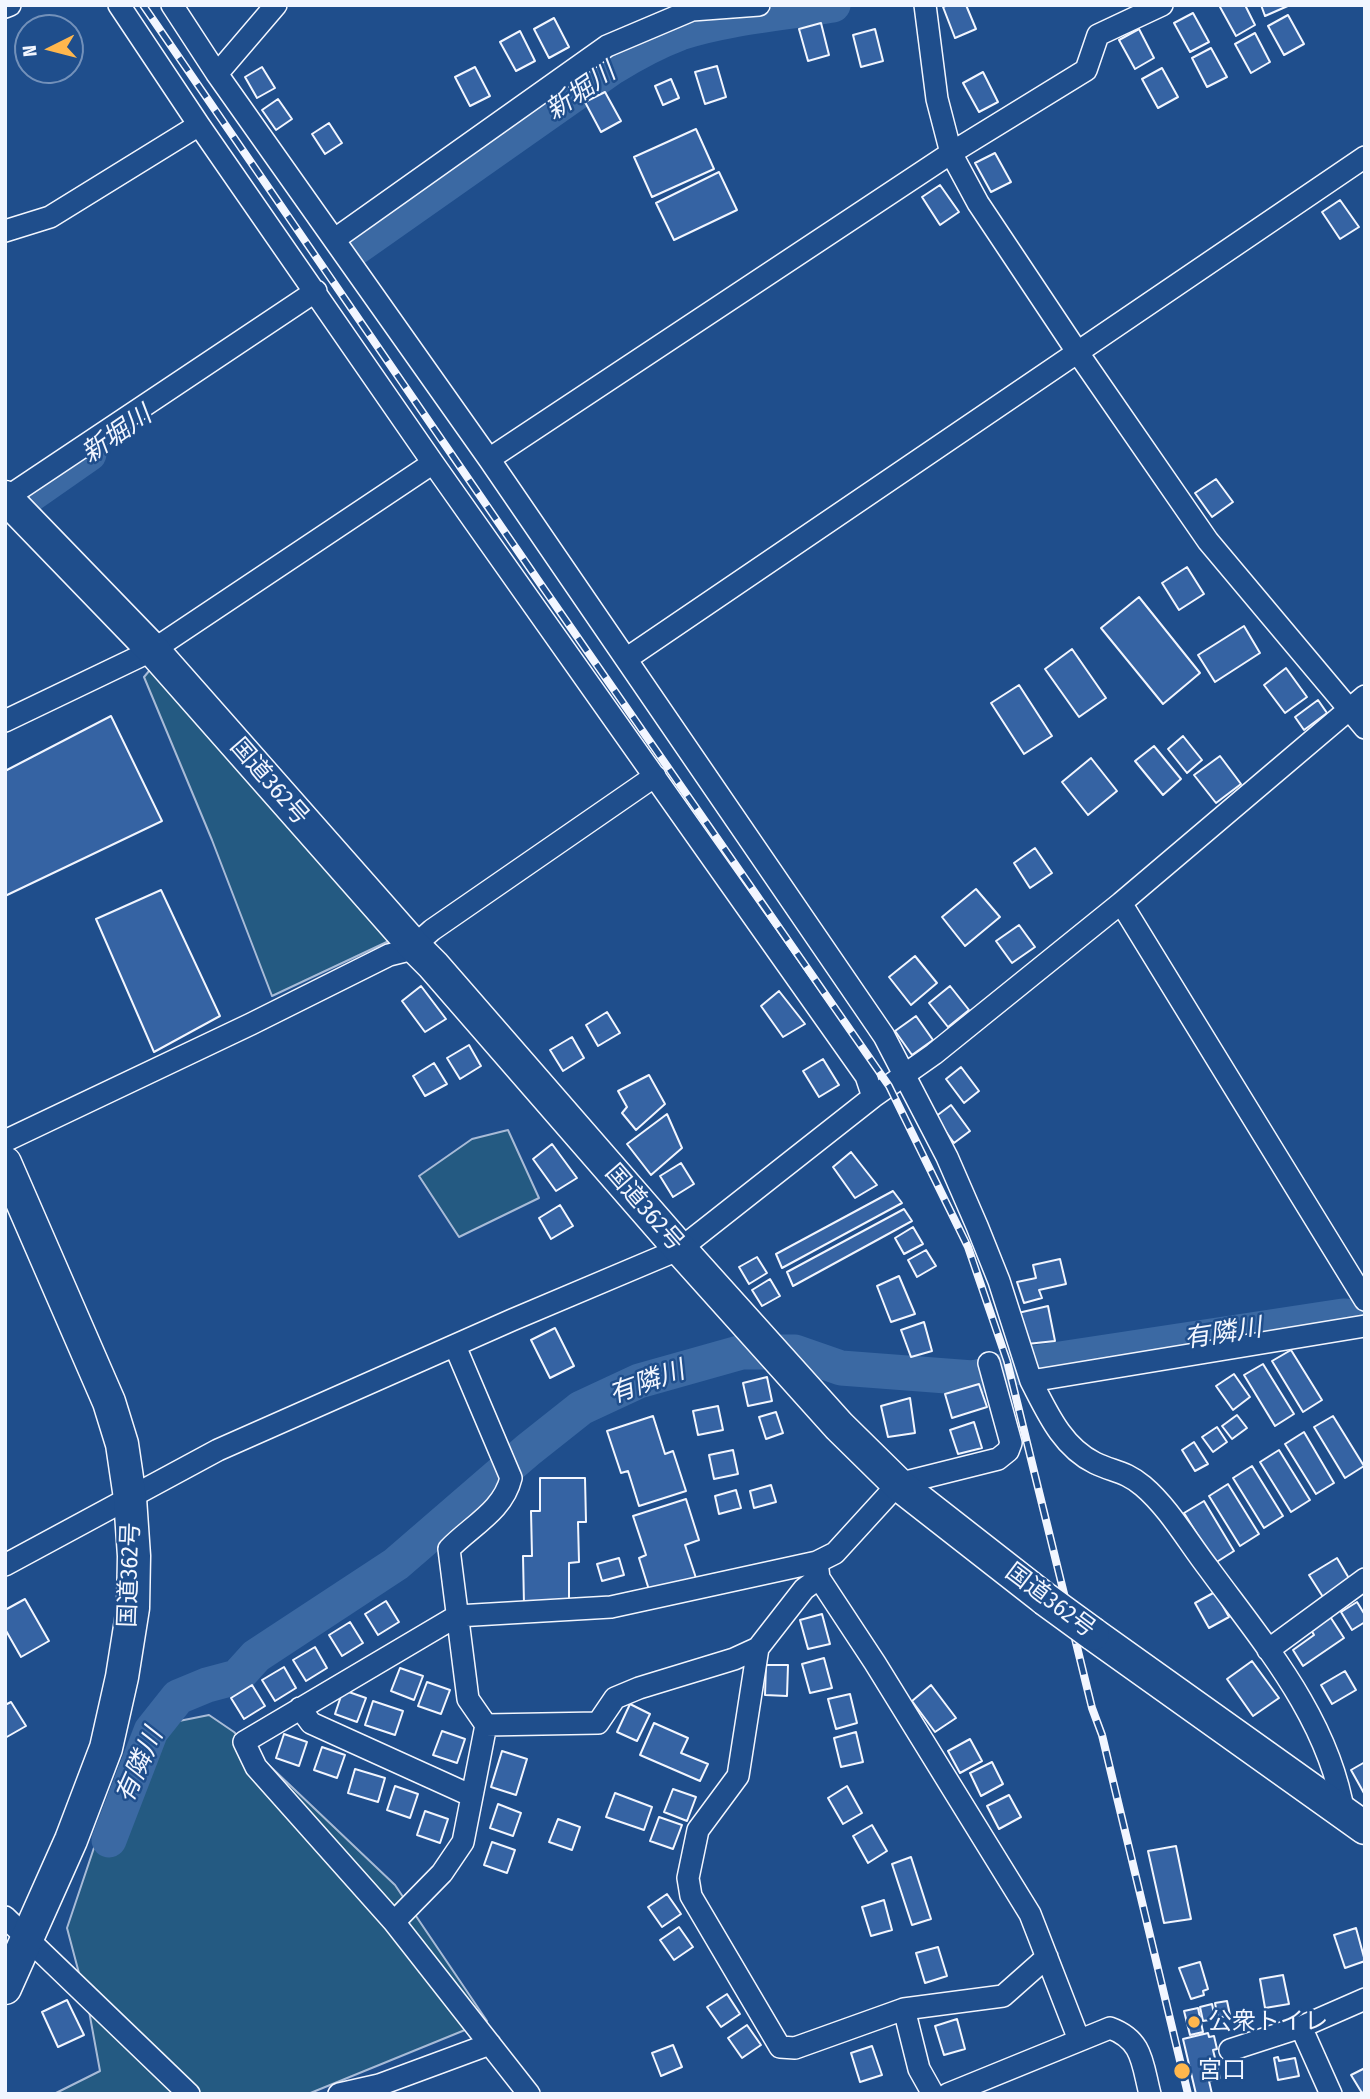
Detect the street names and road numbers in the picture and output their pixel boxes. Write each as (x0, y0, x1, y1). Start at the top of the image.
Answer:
street label: 国道362号 (224, 733, 314, 831)
street label: 国道362号 (599, 1159, 689, 1257)
street label: 国道362号 (114, 1522, 146, 1628)
street label: 国道362号 (999, 1558, 1101, 1644)

